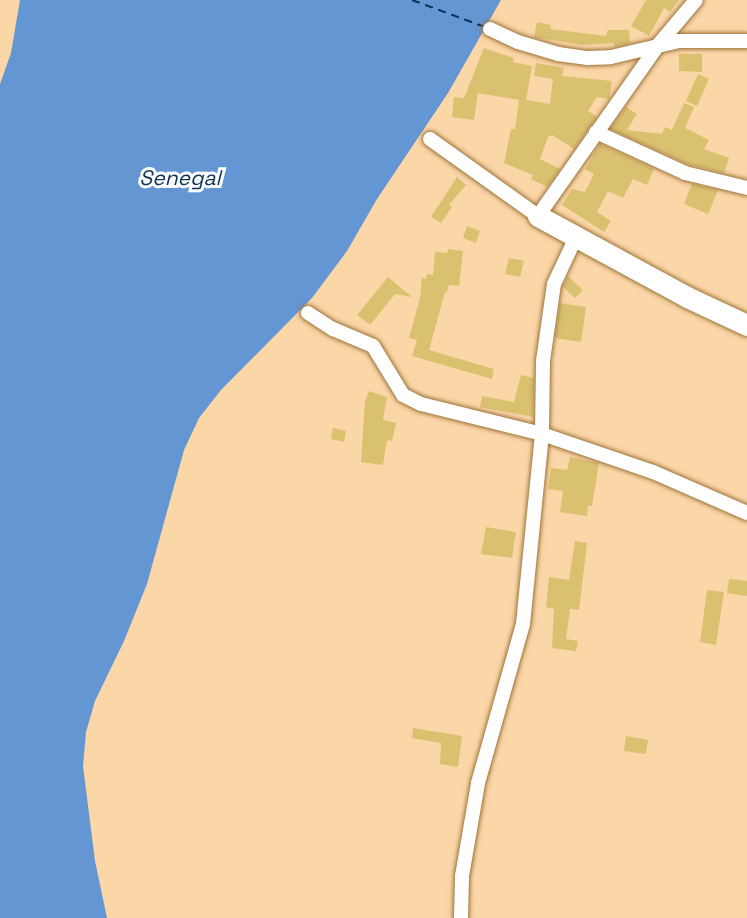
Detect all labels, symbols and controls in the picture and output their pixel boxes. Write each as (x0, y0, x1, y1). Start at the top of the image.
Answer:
water label: Senegal (139, 165, 221, 191)

